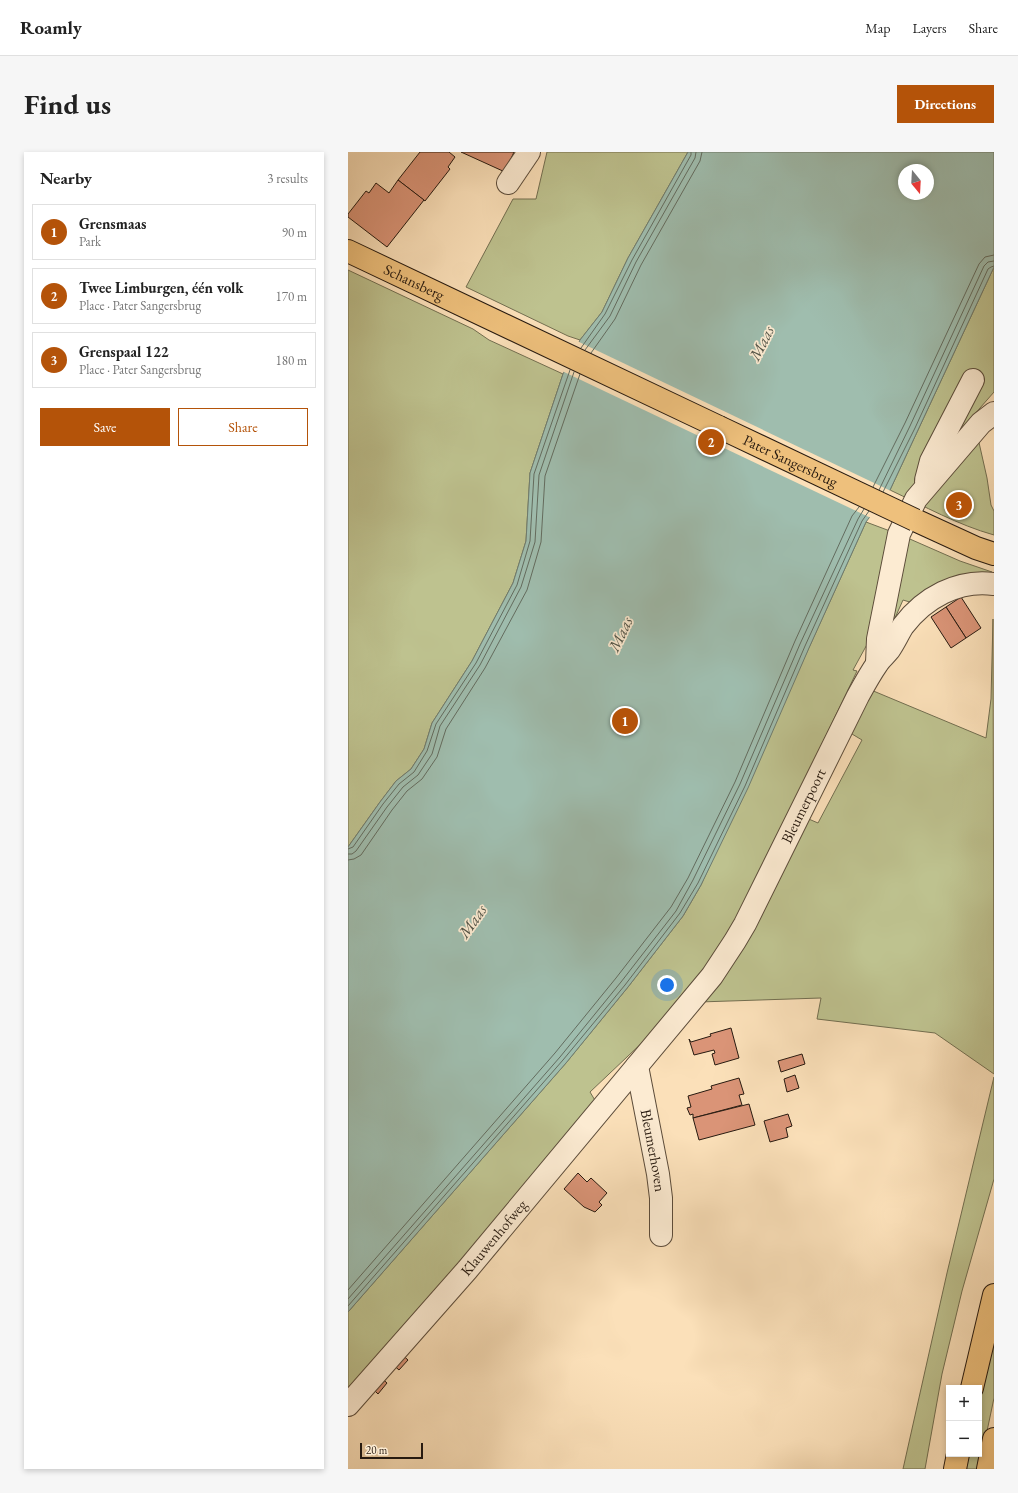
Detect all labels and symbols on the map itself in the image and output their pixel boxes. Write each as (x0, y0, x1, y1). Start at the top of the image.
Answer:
north arrow (898, 164, 934, 200)
street label: Schansberg (381, 259, 448, 304)
water label: Maas (743, 322, 779, 365)
pin: 2 (698, 427, 724, 457)
street label: Pater Sangersbrug (740, 430, 841, 491)
pin: 3 (946, 490, 972, 520)
water label: Maas (603, 613, 638, 656)
pin: 1 (612, 706, 638, 736)
street label: Bleumerpoort (777, 765, 830, 846)
water label: Maas (453, 900, 492, 943)
your location (657, 975, 677, 995)
street label: Bleumerhoven (637, 1107, 670, 1193)
street label: Klauwenhofweg (456, 1195, 531, 1279)
scale bar (360, 1441, 423, 1460)

